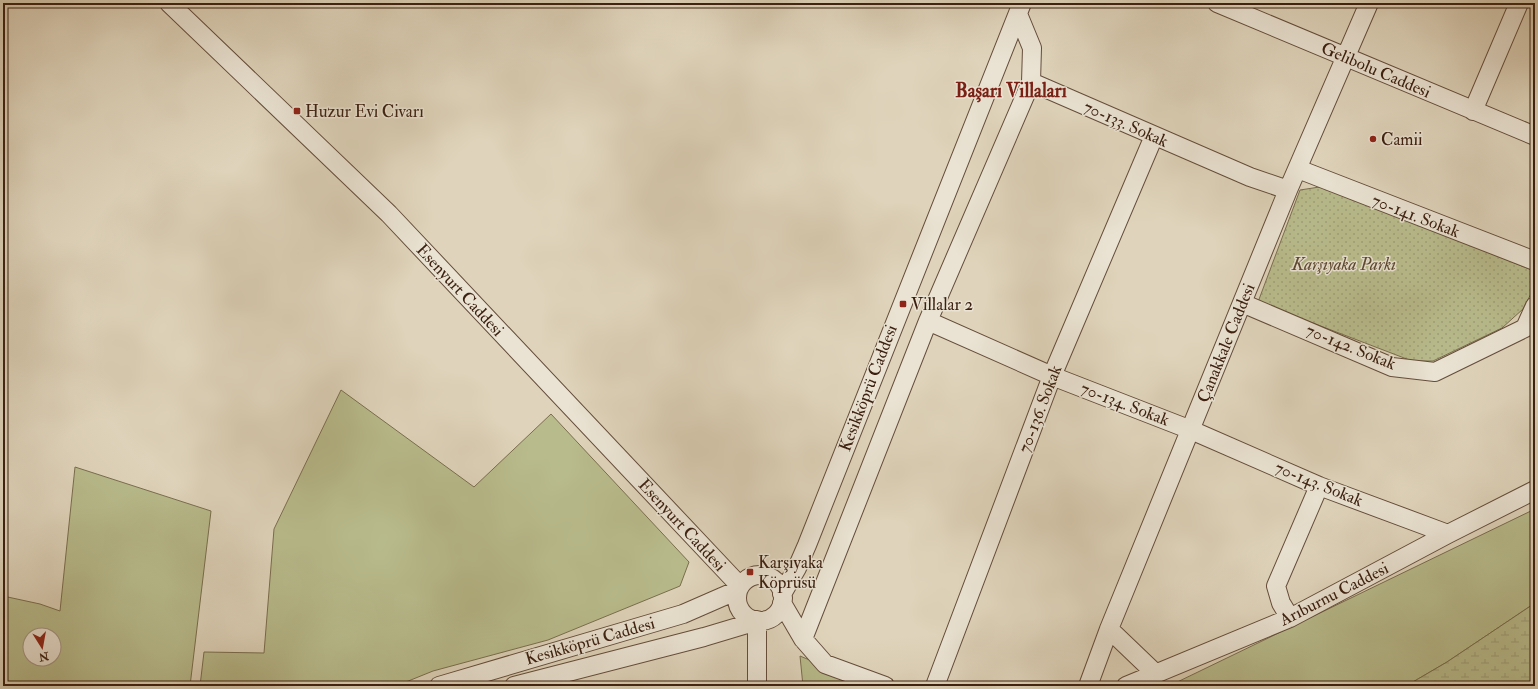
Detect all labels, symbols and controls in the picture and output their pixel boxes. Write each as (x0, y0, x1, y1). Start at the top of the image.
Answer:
street label: Gelibolu Caddesi (1318, 38, 1434, 103)
district label: Başarı Villaları (955, 79, 1067, 103)
street label: 70-133. Sokak (1080, 96, 1172, 152)
place label: Huzur Evi Civarı (305, 101, 424, 122)
marker: Huzur Evi Civarı (292, 106, 302, 116)
place label: Camii (1381, 129, 1423, 150)
marker: Camii (1368, 134, 1378, 144)
street label: 70-141. Sokak (1369, 190, 1463, 242)
street label: Esenyurt Caddesi (411, 239, 509, 342)
park label: Karşıyaka Parkı (1291, 254, 1396, 275)
street label: Çanakkale Caddesi (1193, 280, 1260, 406)
place label: Villalar 2 (911, 294, 973, 315)
marker: Villalar 2 (898, 299, 908, 309)
street label: 70-142. Sokak (1303, 319, 1399, 375)
street label: Kesikköprü Caddesi (834, 321, 903, 455)
street label: 70-136. Sokak (1014, 362, 1066, 456)
street label: 70-134. Sokak (1078, 377, 1172, 431)
street label: 70-143. Sokak (1272, 457, 1366, 511)
street label: Esenyurt Caddesi (633, 474, 731, 577)
place label: Karşıyaka Köprüsü (758, 552, 824, 594)
street label: Arıburnu Caddesi (1275, 557, 1392, 631)
marker: Karşıyaka Köprüsü (745, 567, 755, 577)
street label: Kesikköprü Caddesi (523, 612, 658, 671)
north arrow (22, 627, 62, 667)
text: N (37, 649, 51, 664)

